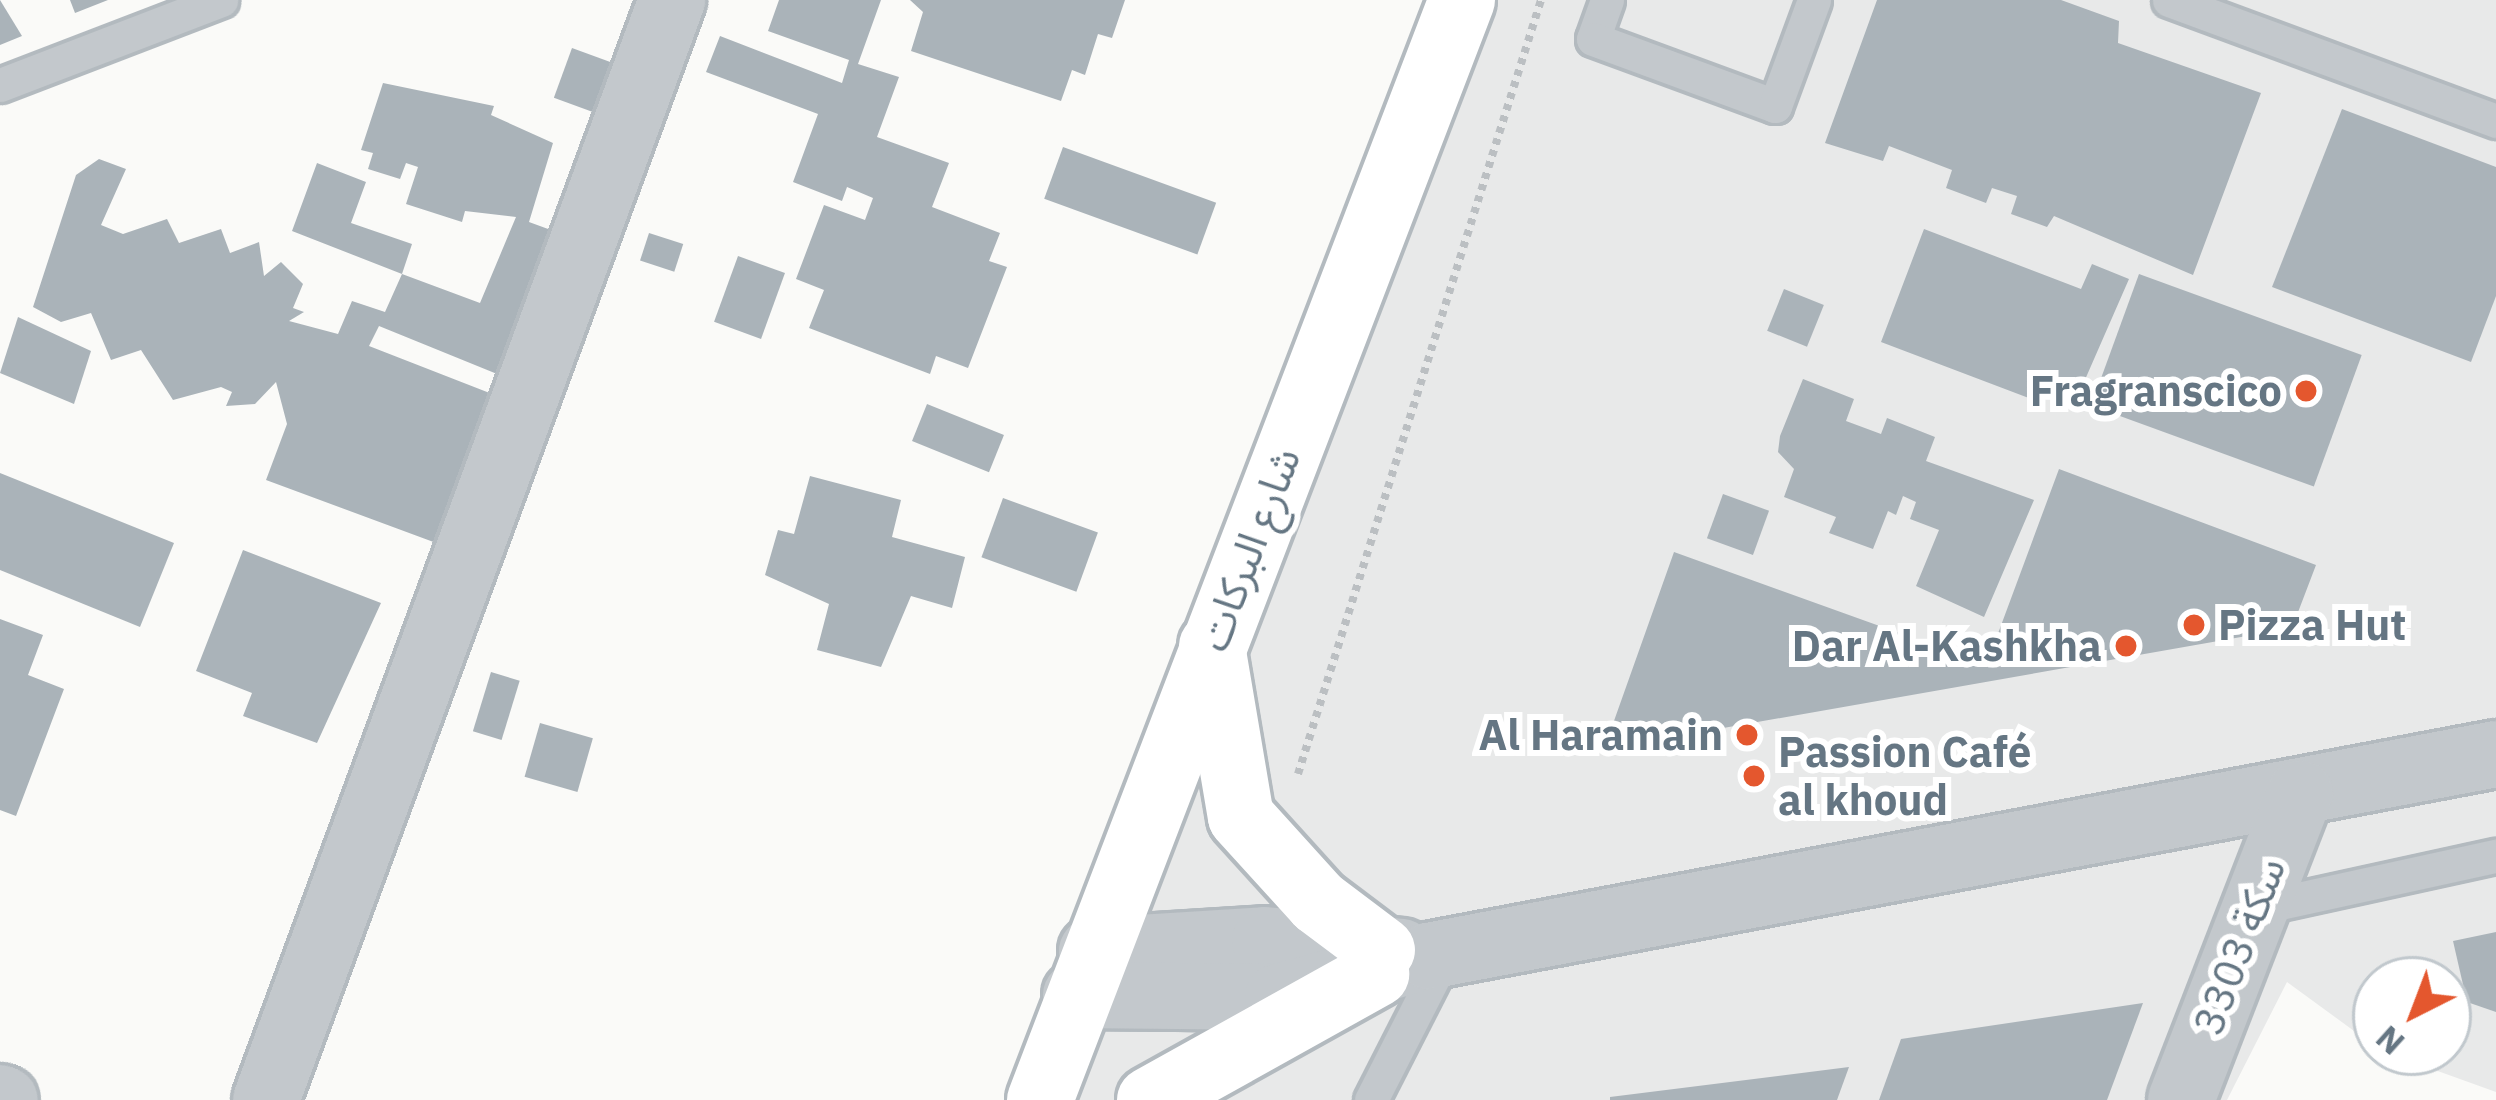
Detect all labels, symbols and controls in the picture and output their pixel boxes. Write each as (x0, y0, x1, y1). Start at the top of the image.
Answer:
place label: Fragranscico (2030, 366, 2282, 416)
marker: Fragranscico (2293, 378, 2319, 404)
street label: شارع البركات (1187, 440, 1311, 658)
place label: Pizza Hut (2218, 600, 2406, 650)
marker: Pizza Hut (2181, 612, 2207, 638)
place label: Dar Al-Kashkha (1792, 621, 2102, 671)
marker: Dar Al-Kashkha (2113, 633, 2139, 659)
place label: Al Haramain (1479, 710, 1723, 760)
marker: Al Haramain (1734, 722, 1760, 748)
place label: Passion Café al khoud (1778, 727, 2031, 825)
marker: Passion Café al khoud (1741, 763, 1767, 789)
street label: سكة 3303 (2182, 850, 2296, 1042)
north arrow (2352, 956, 2472, 1076)
text: N (2366, 1017, 2413, 1065)

